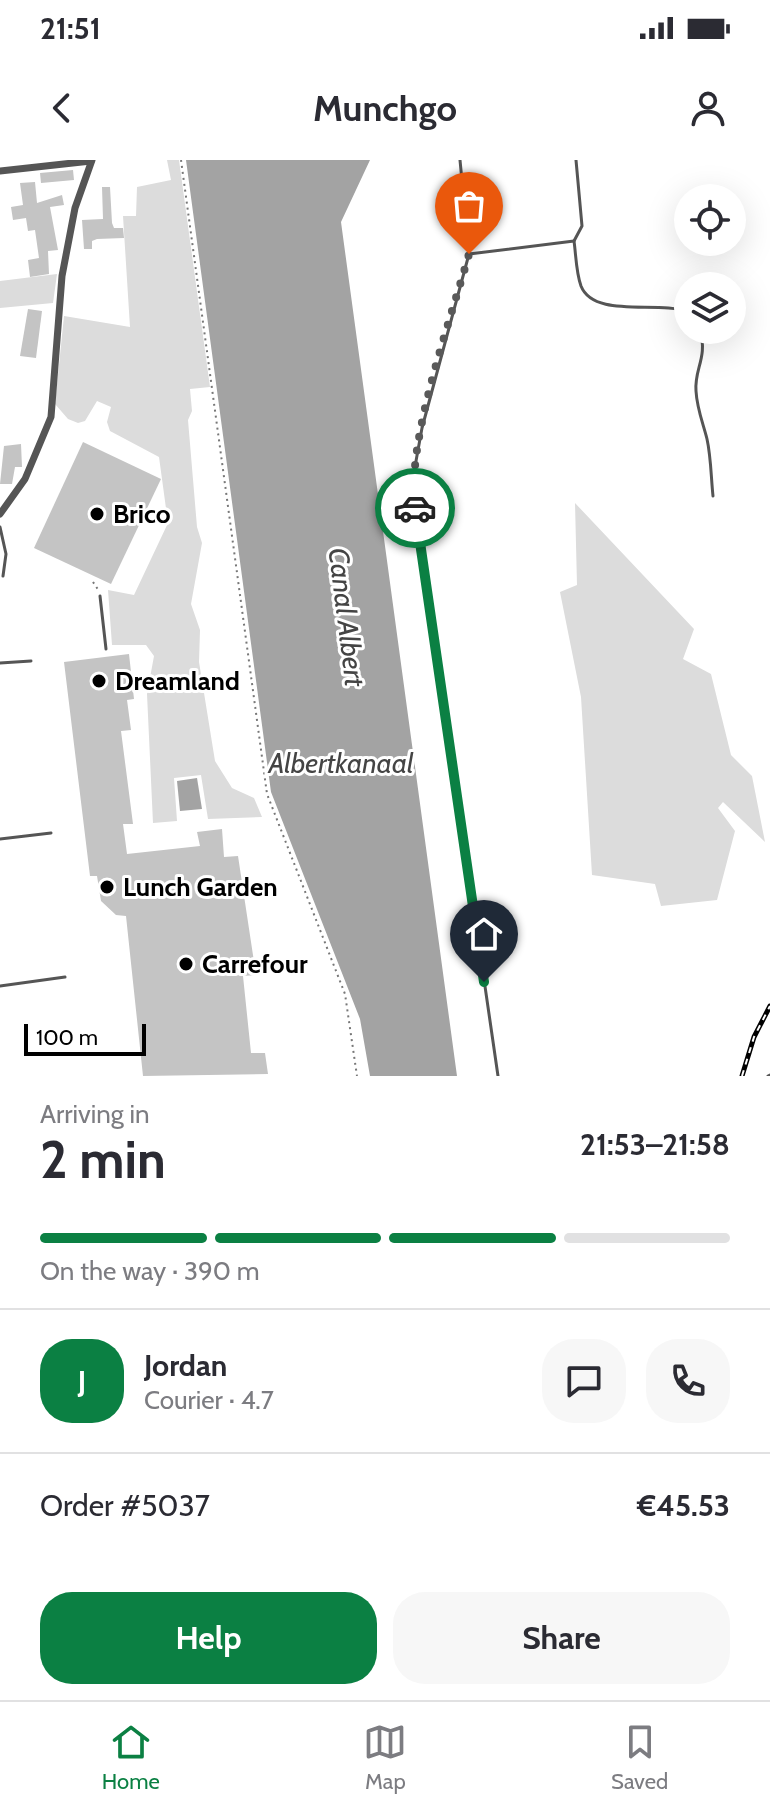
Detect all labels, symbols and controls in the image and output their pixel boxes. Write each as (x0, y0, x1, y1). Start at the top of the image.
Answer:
text: 21:51 (40, 10, 101, 47)
icon: back (40, 86, 84, 130)
text: Munchgo (313, 86, 457, 130)
icon: person (686, 86, 730, 130)
pin (435, 172, 503, 254)
icon: bag (447, 184, 491, 228)
map controls (674, 184, 746, 344)
button: locate (674, 184, 746, 256)
button: layers (674, 272, 746, 344)
courier (375, 468, 455, 548)
icon: car (393, 486, 437, 530)
place label: Brico (113, 498, 171, 530)
marker: Brico (88, 505, 106, 523)
water label: Canal Albert (322, 546, 372, 689)
place label: Dreamland (115, 665, 240, 697)
marker: Dreamland (90, 672, 108, 690)
water label: Albertkanaal (267, 746, 414, 780)
place label: Lunch Garden (123, 871, 278, 903)
marker: Lunch Garden (98, 878, 116, 896)
pin (450, 900, 518, 982)
icon: home (462, 912, 506, 956)
place label: Carrefour (202, 948, 308, 980)
marker: Carrefour (177, 955, 195, 973)
scale bar (24, 1020, 146, 1056)
text: 100 m (36, 1024, 98, 1051)
text: Arriving in (40, 1098, 150, 1130)
text: 21:53–21:58 (580, 1126, 730, 1163)
text: 2 min (40, 1128, 166, 1191)
text: On the way · 390 m (40, 1255, 260, 1287)
button: chat (542, 1339, 626, 1423)
button: phone (646, 1339, 730, 1423)
text: Jordan (144, 1347, 227, 1384)
text: J (78, 1363, 86, 1400)
text: Courier · 4.7 (144, 1384, 274, 1416)
text: Order #5037 (40, 1487, 210, 1524)
text: €45.53 (637, 1487, 730, 1524)
button: Help (40, 1592, 377, 1684)
button: Share (393, 1592, 730, 1684)
tab: Home (102, 1720, 160, 1795)
tab: Map (363, 1720, 407, 1795)
tab: Saved (611, 1720, 668, 1795)

